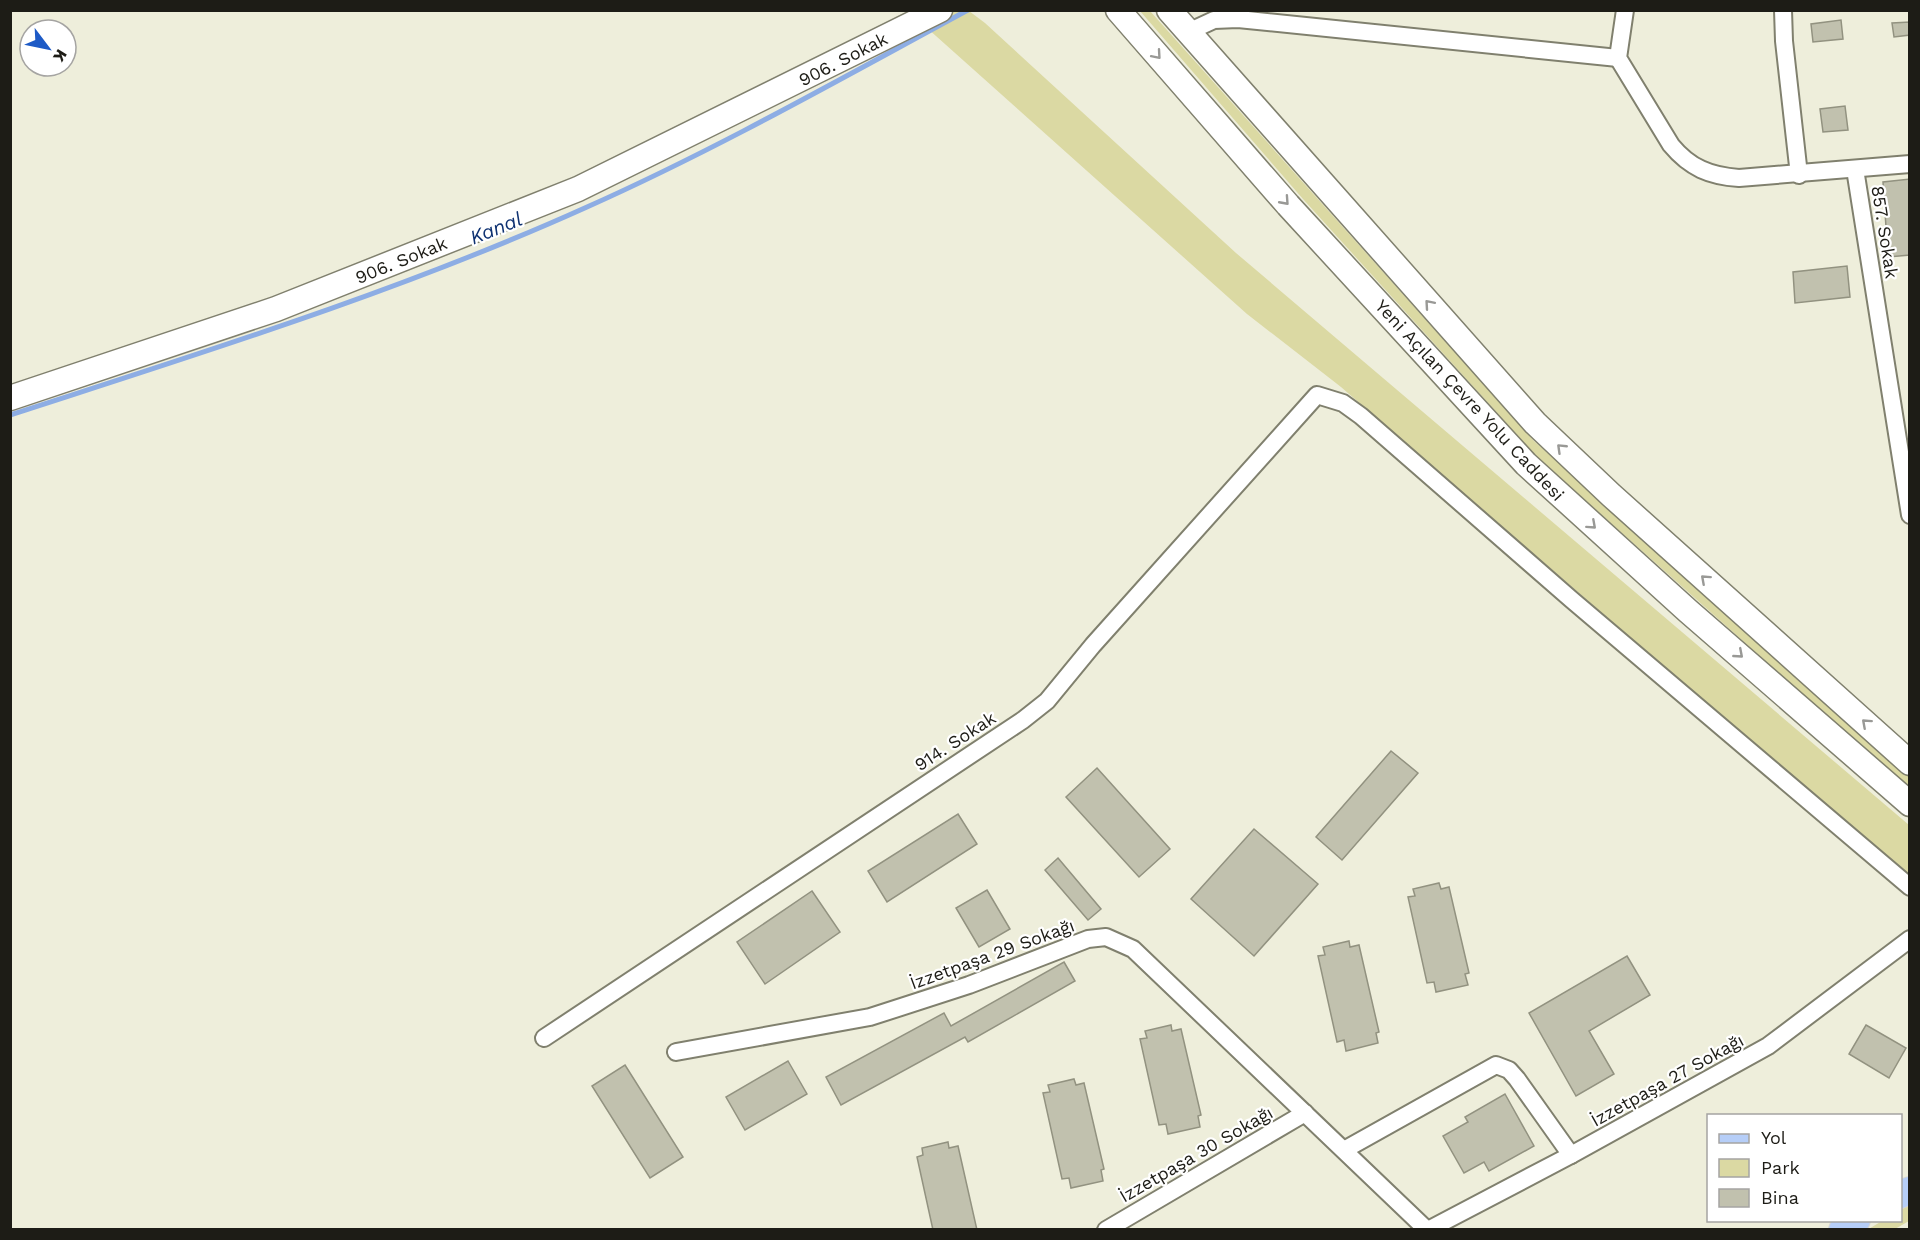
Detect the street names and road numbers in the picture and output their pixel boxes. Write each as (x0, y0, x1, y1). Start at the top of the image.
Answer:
street label: 906. Sokak (795, 28, 891, 90)
street label: 857. Sokak (1867, 184, 1903, 280)
street label: 906. Sokak (352, 232, 450, 288)
street label: Yeni Açılan Çevre Yolu Caddesi (1371, 295, 1569, 505)
street label: 914. Sokak (910, 707, 1000, 775)
street label: İzzetpaşa 29 Sokağı (907, 914, 1077, 994)
street label: İzzetpaşa 27 Sokağı (1587, 1029, 1747, 1131)
street label: İzzetpaşa 30 Sokağı (1116, 1102, 1276, 1206)

